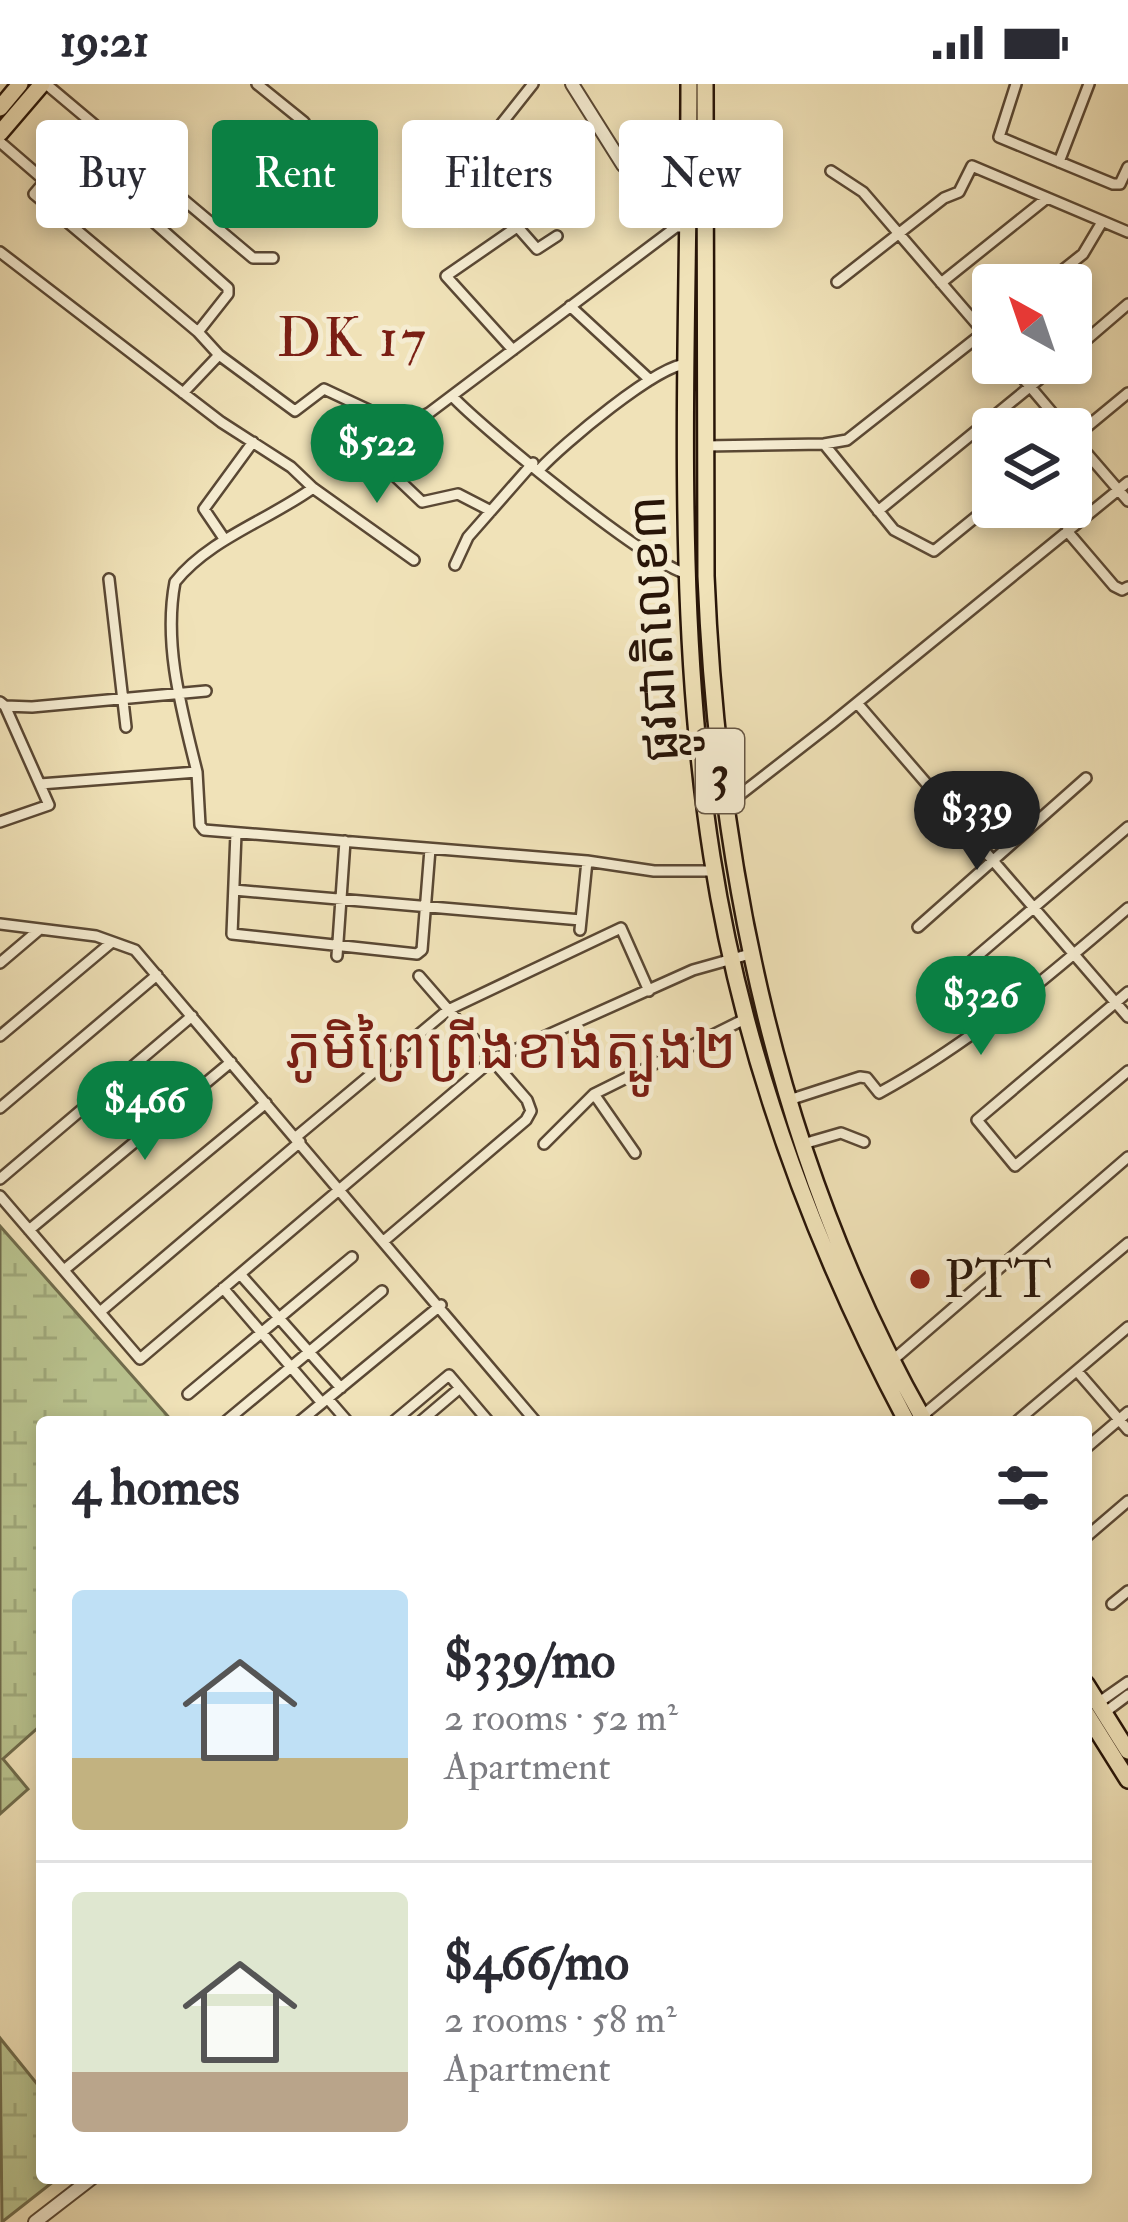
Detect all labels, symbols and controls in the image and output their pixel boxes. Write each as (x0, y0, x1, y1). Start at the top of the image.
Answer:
text: 19:21 (60, 14, 149, 70)
chip: Buy (36, 120, 188, 228)
chip: Rent (212, 120, 378, 228)
chip: Filters (402, 120, 595, 228)
chip: New (619, 120, 783, 228)
north arrow (972, 264, 1092, 384)
map controls (972, 264, 1092, 528)
district label: DK 17 (277, 305, 429, 373)
pin: $522 (306, 404, 448, 506)
button: layers (972, 408, 1092, 528)
text: $522 (338, 418, 416, 467)
street label: ផ្លូវជាតិលេខ៣ (616, 493, 705, 764)
road number: 3 (696, 729, 744, 813)
pin: $339 (906, 771, 1048, 873)
text: $339 (941, 785, 1013, 834)
pin: $326 (910, 956, 1052, 1058)
text: $326 (943, 970, 1019, 1019)
district label: ភូមិព្រៃព្រីងខាងត្បូង២ (286, 1014, 736, 1097)
pin: $466 (74, 1061, 216, 1163)
text: $466 (104, 1075, 186, 1124)
place label: PTT (944, 1249, 1052, 1313)
marker: PTT (907, 1266, 933, 1292)
icon: filters (990, 1455, 1056, 1521)
text: 4 homes (72, 1456, 240, 1520)
text: $339/mo (444, 1629, 615, 1693)
icon: home (168, 1638, 312, 1782)
text: 2 rooms · 52 m² (444, 1693, 678, 1742)
text: Apartment (444, 1742, 611, 1791)
text: $466/mo (444, 1931, 629, 1995)
icon: home (168, 1940, 312, 2084)
text: 2 rooms · 58 m² (444, 1995, 677, 2044)
text: Apartment (444, 2044, 611, 2093)

